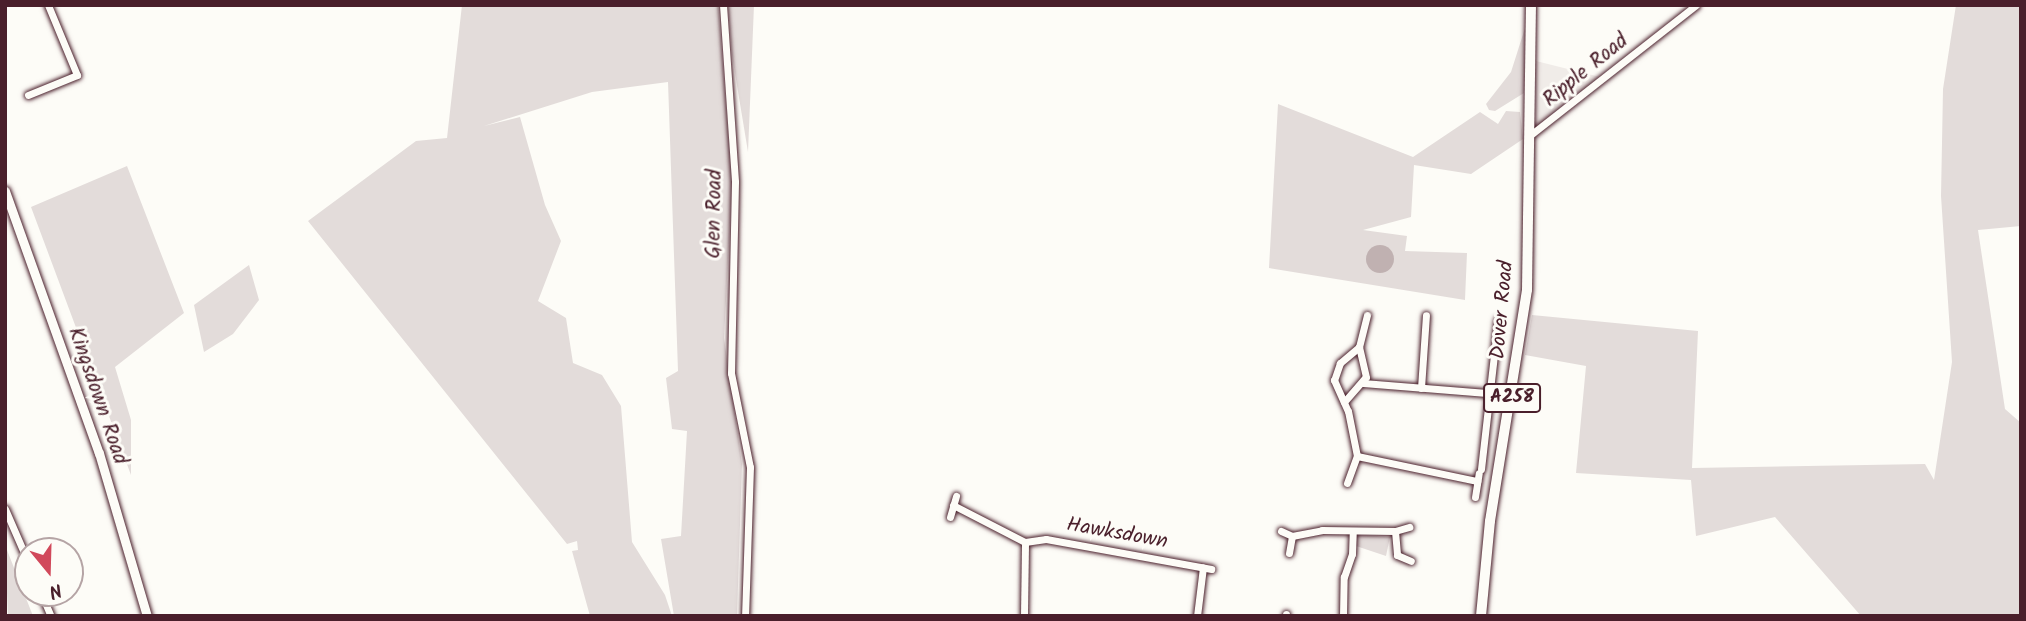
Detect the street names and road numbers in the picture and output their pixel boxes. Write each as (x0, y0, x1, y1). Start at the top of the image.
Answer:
street label: Ripple Road (1538, 29, 1634, 113)
street label: Glen Road (702, 169, 728, 259)
street label: Dover Road (1486, 260, 1520, 360)
street label: Kingsdown Road (62, 324, 132, 468)
road number: A258 (1482, 382, 1542, 414)
street label: Hawksdown (1065, 513, 1169, 555)

